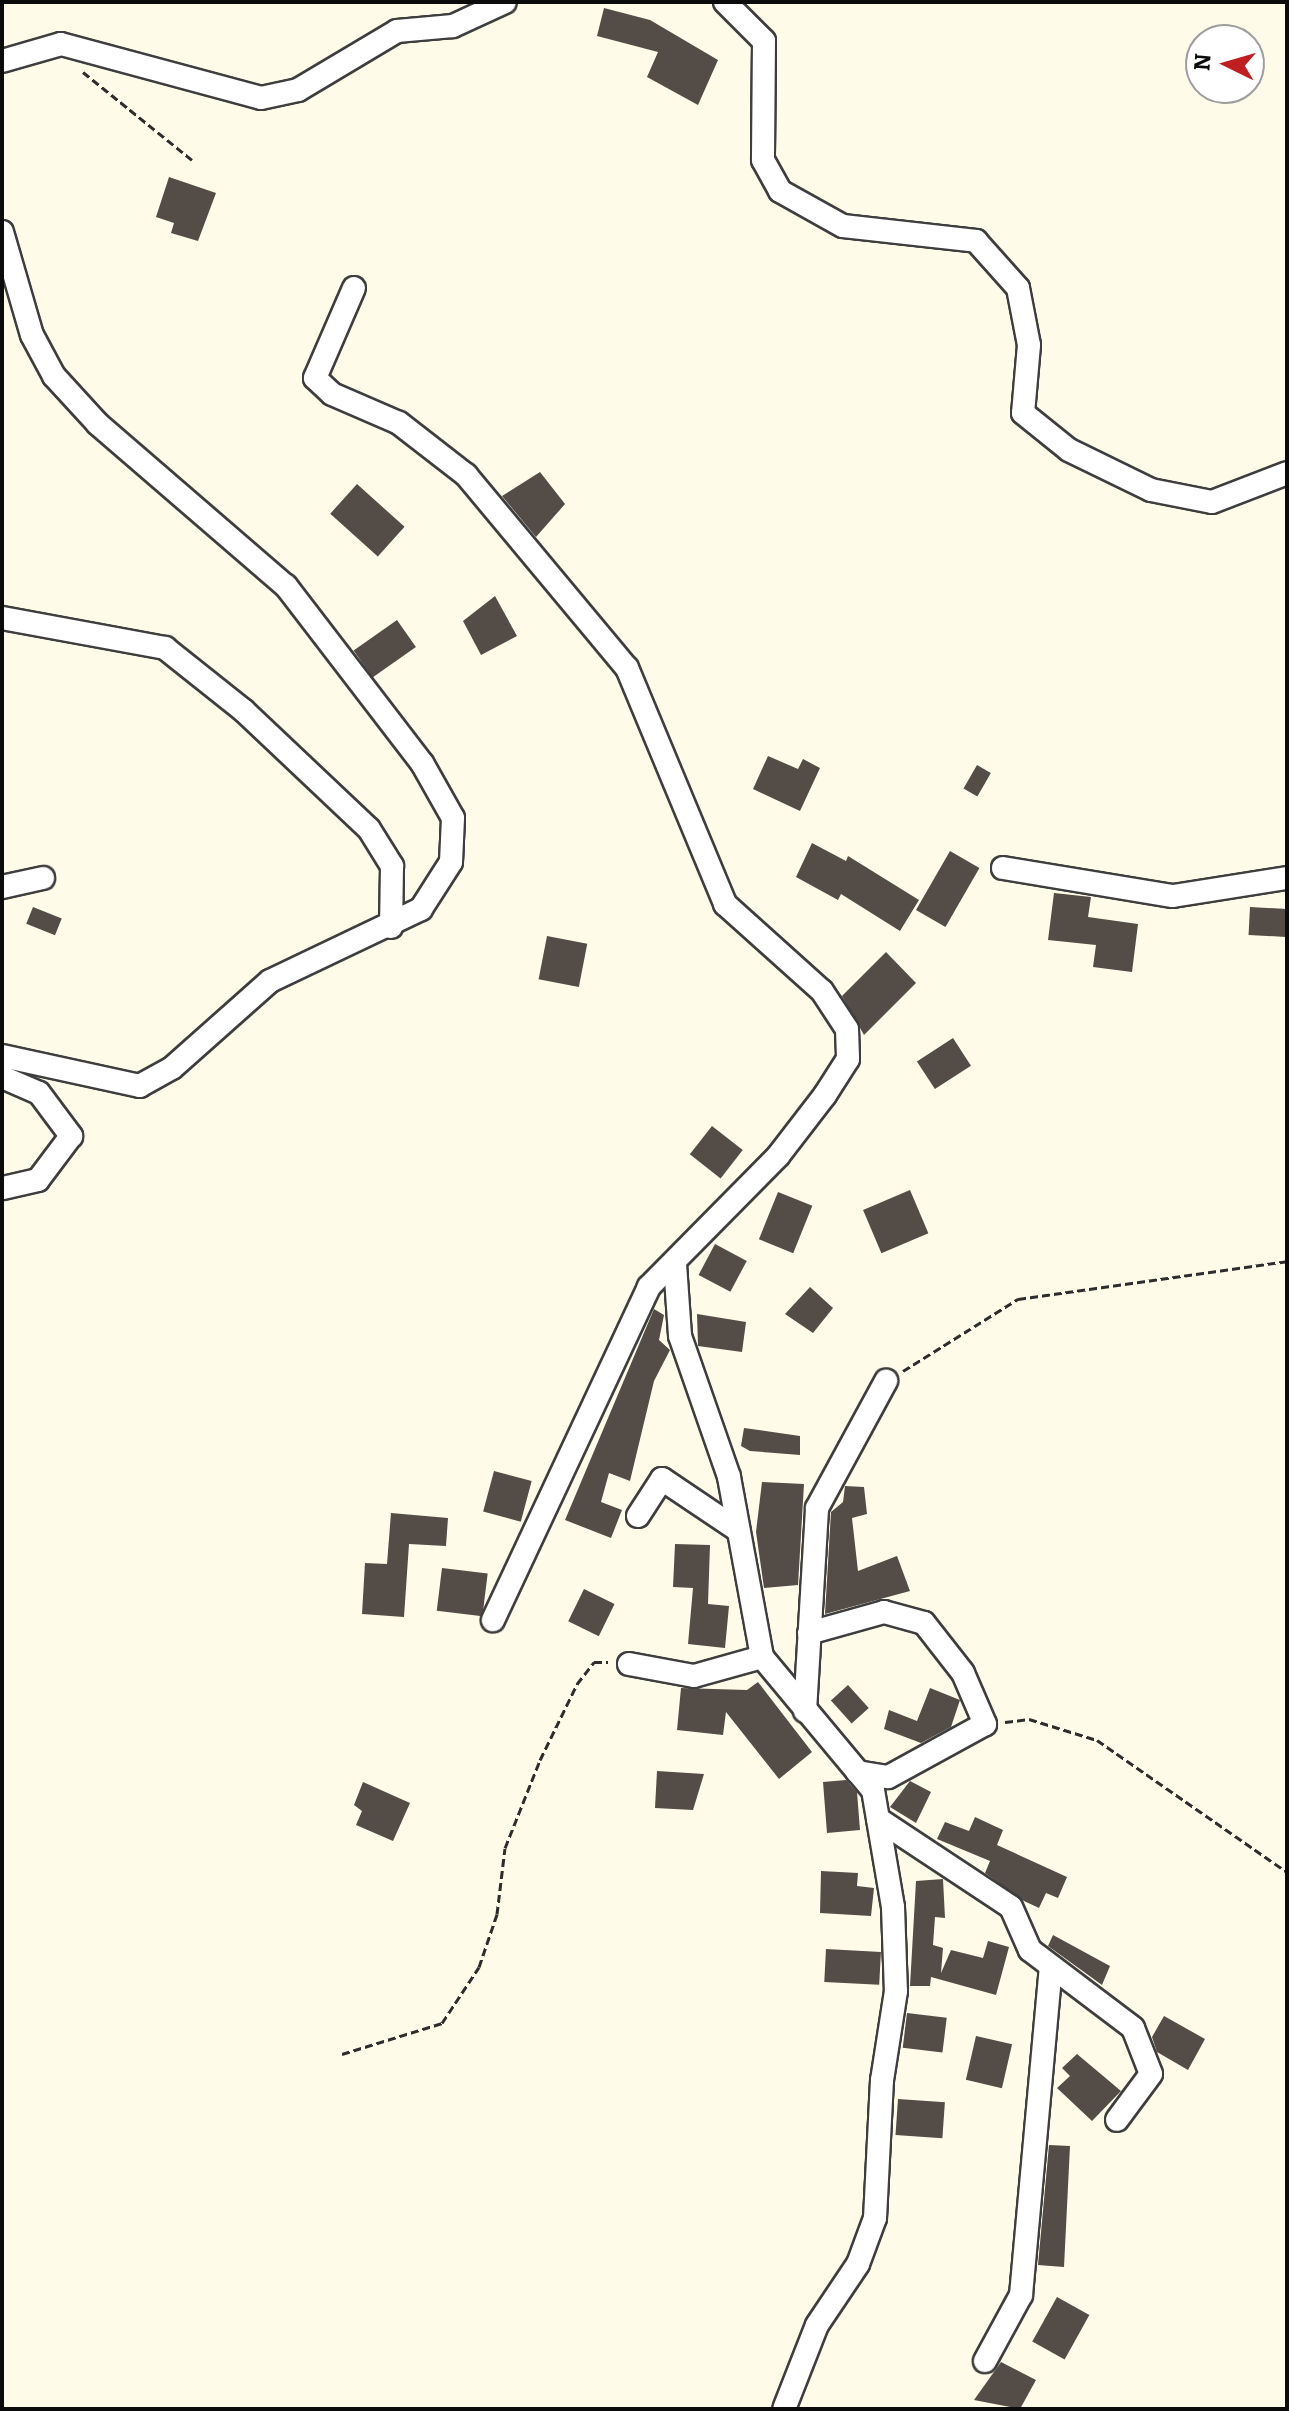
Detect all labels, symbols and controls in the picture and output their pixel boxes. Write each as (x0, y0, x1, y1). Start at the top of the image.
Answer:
north arrow (1185, 24, 1265, 104)
text: N (1188, 52, 1217, 72)

